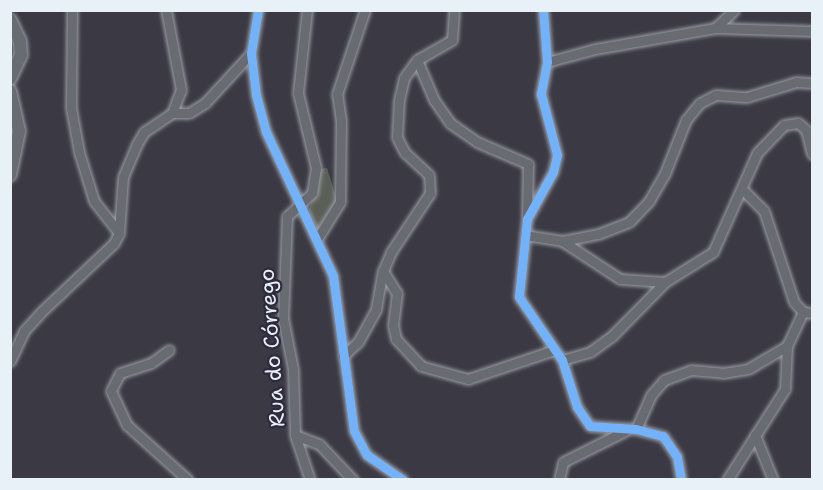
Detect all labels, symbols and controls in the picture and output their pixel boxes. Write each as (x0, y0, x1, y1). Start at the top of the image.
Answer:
street label: Rua do Córrego (254, 268, 290, 428)

